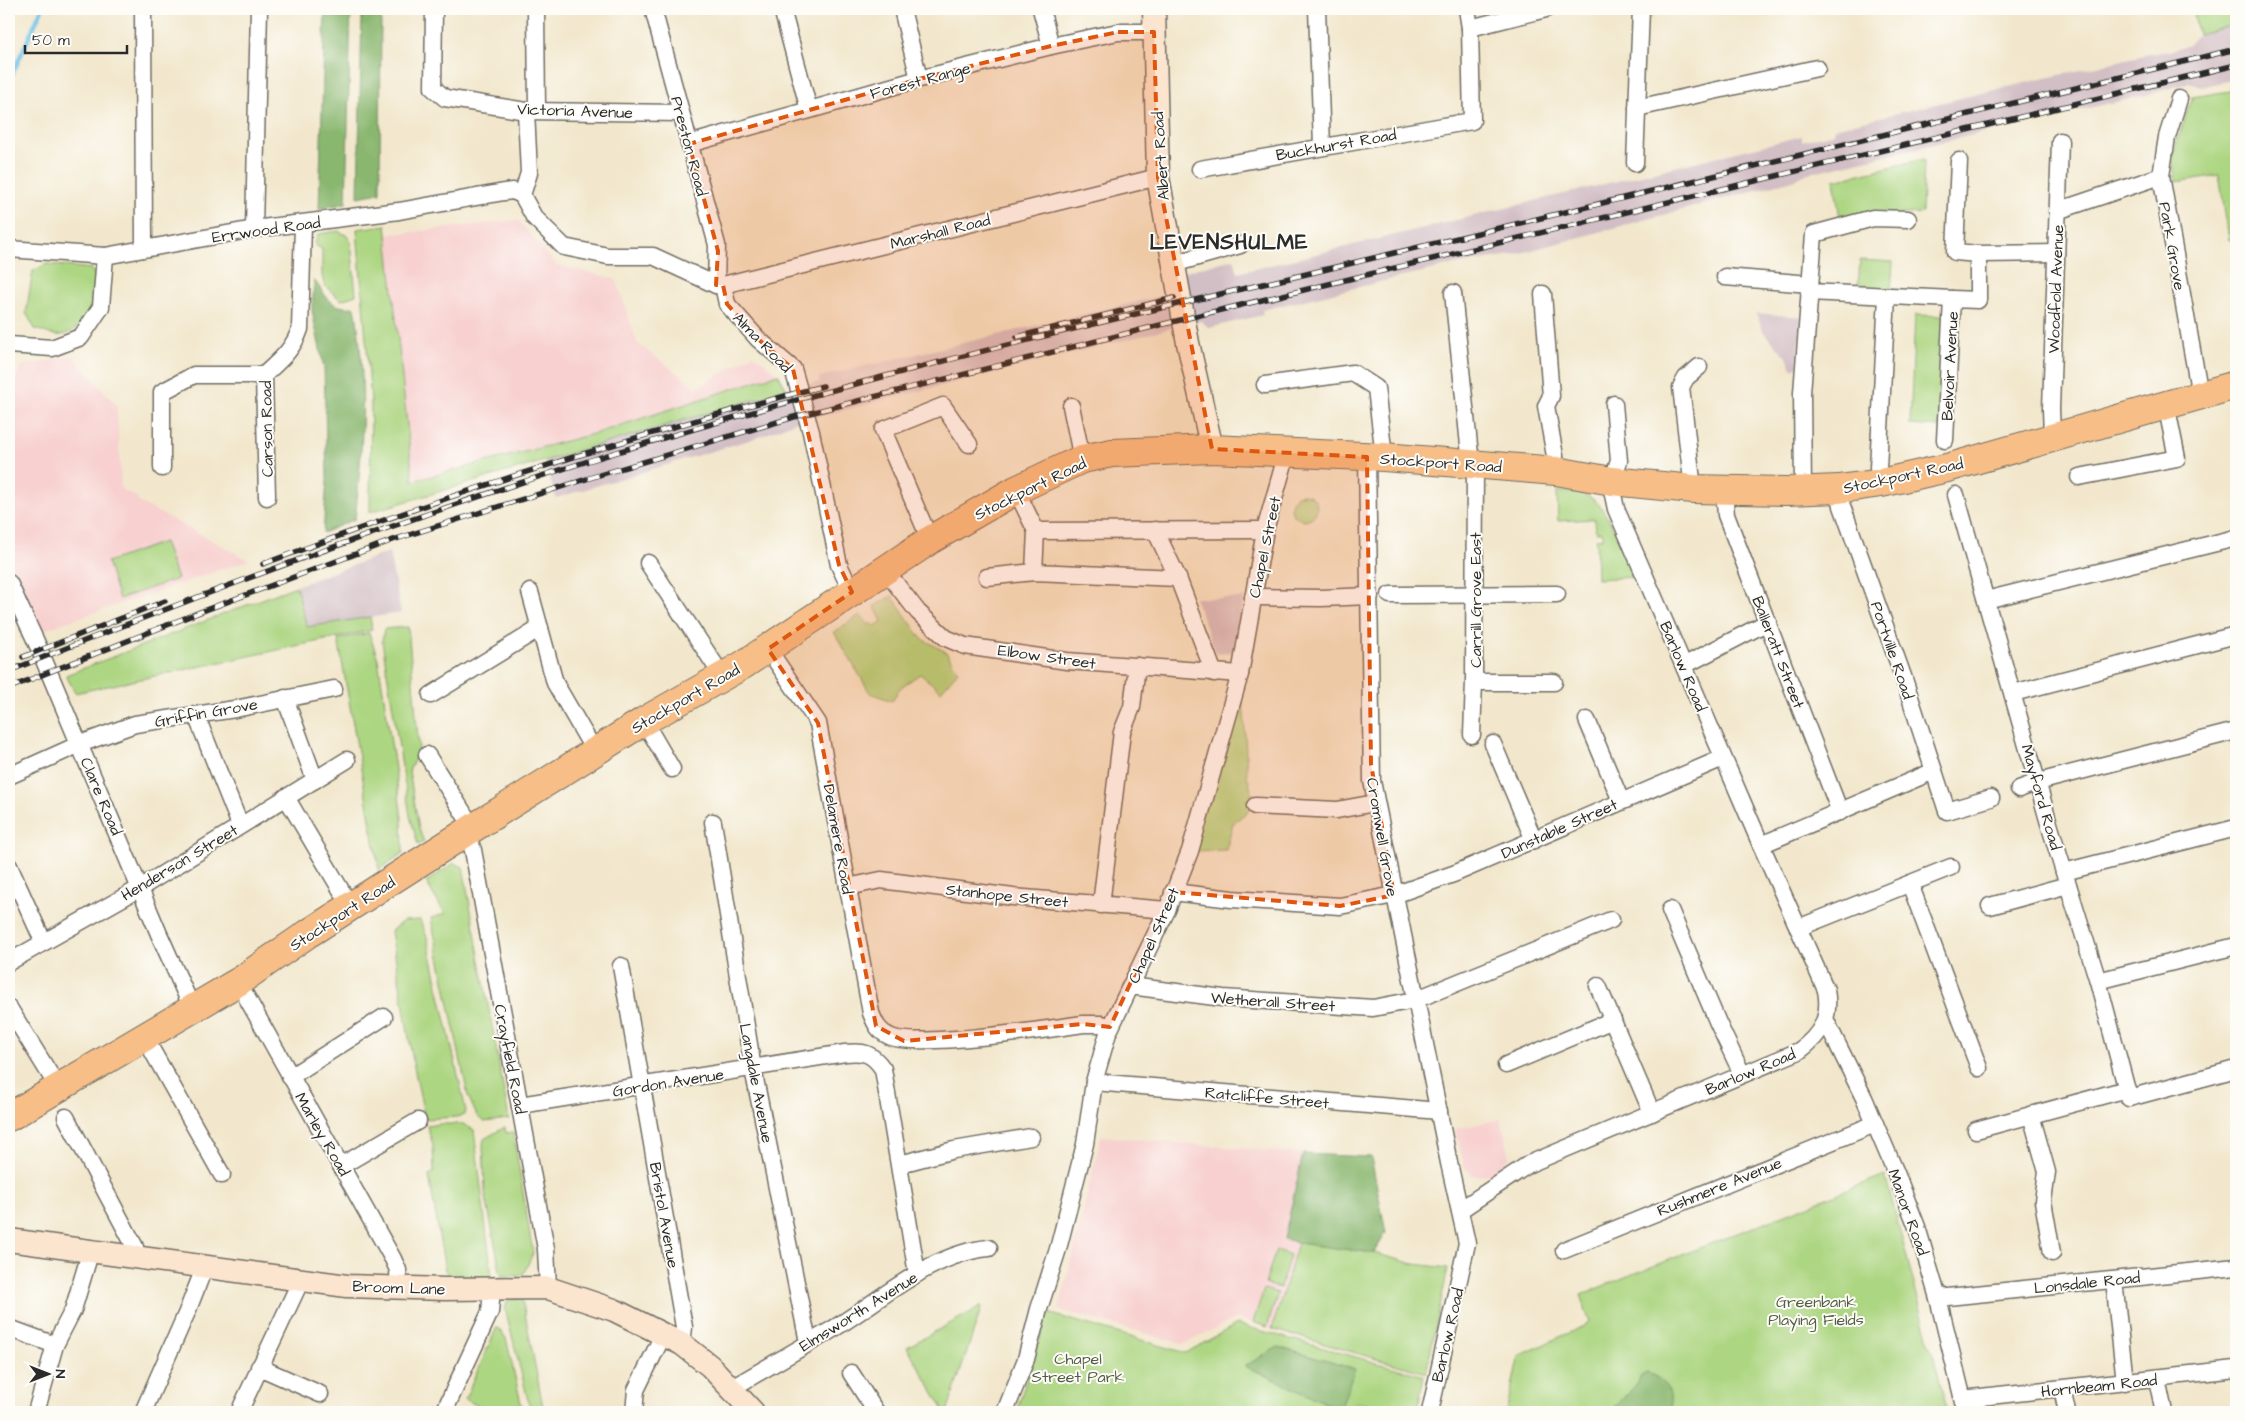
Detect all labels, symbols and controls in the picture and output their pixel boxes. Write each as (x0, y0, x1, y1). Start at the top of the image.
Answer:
scale bar (25, 22, 128, 54)
text: 50 m (32, 30, 70, 51)
street label: Forest Range (868, 57, 973, 106)
street label: Preston Road (665, 94, 713, 199)
street label: Victoria Avenue (517, 98, 634, 124)
street label: Albert Road (1147, 111, 1175, 201)
street label: Buckhurst Road (1274, 124, 1398, 166)
street label: Park Grove (2153, 200, 2191, 292)
street label: Marshall Road (888, 209, 993, 255)
street label: Errwood Road (210, 211, 322, 248)
street label: Woodfold Avenue (2043, 224, 2069, 354)
district label: LEVENSHULME (1149, 228, 1309, 257)
street label: Alma Road (728, 308, 797, 378)
street label: Belvoir Avenue (1936, 310, 1964, 421)
street label: Carson Road (255, 381, 279, 477)
street label: Stockport Road (1379, 448, 1503, 478)
street label: Stockport Road (971, 452, 1090, 526)
street label: Stockport Road (1841, 453, 1965, 499)
street label: Chapel Street (1243, 494, 1287, 600)
street label: Carrill Grove East (1465, 532, 1487, 668)
street label: Balleratt Street (1746, 593, 1810, 712)
street label: Portville Road (1865, 598, 1919, 702)
street label: Barlow Road (1654, 618, 1712, 715)
street label: Elbow Street (996, 639, 1098, 675)
street label: Stockport Road (627, 659, 744, 739)
street label: Griffin Grove (153, 693, 260, 733)
street label: Mayford Road (2015, 742, 2067, 853)
street label: Clare Road (75, 754, 127, 839)
street label: Cromwell Grove (1361, 776, 1403, 899)
street label: Delamere Road (818, 782, 859, 896)
street label: Dunstable Street (1498, 793, 1621, 864)
street label: Henderson Street (117, 819, 243, 906)
street label: Stockport Road (285, 871, 400, 956)
street label: Stanhope Street (945, 879, 1070, 913)
street label: Chapel Street (1123, 883, 1185, 987)
street label: Wetherall Street (1210, 987, 1336, 1017)
street label: Crayfield Road (488, 1002, 531, 1116)
street label: Langdale Avenue (733, 1022, 778, 1145)
street label: Barlow Road (1702, 1043, 1799, 1101)
street label: Gordon Avenue (611, 1063, 726, 1103)
street label: Ratcliffe Street (1204, 1082, 1330, 1114)
street label: Marley Road (288, 1089, 355, 1181)
street label: Rushmere Avenue (1654, 1152, 1785, 1222)
street label: Bristol Avenue (644, 1161, 684, 1270)
street label: Manor Road (1882, 1166, 1934, 1259)
street label: Elmsworth Avenue (795, 1266, 922, 1357)
street label: Lonsdale Road (2033, 1266, 2141, 1300)
street label: Broom Lane (352, 1275, 446, 1301)
street label: Barlow Road (1426, 1286, 1469, 1384)
park label: Greenbank Playing Fields (1768, 1291, 1864, 1332)
north arrow (22, 1348, 72, 1398)
park label: Chapel Street Park (1032, 1348, 1125, 1388)
street label: Hornbeam Road (2040, 1369, 2158, 1403)
text: N (50, 1370, 70, 1379)

